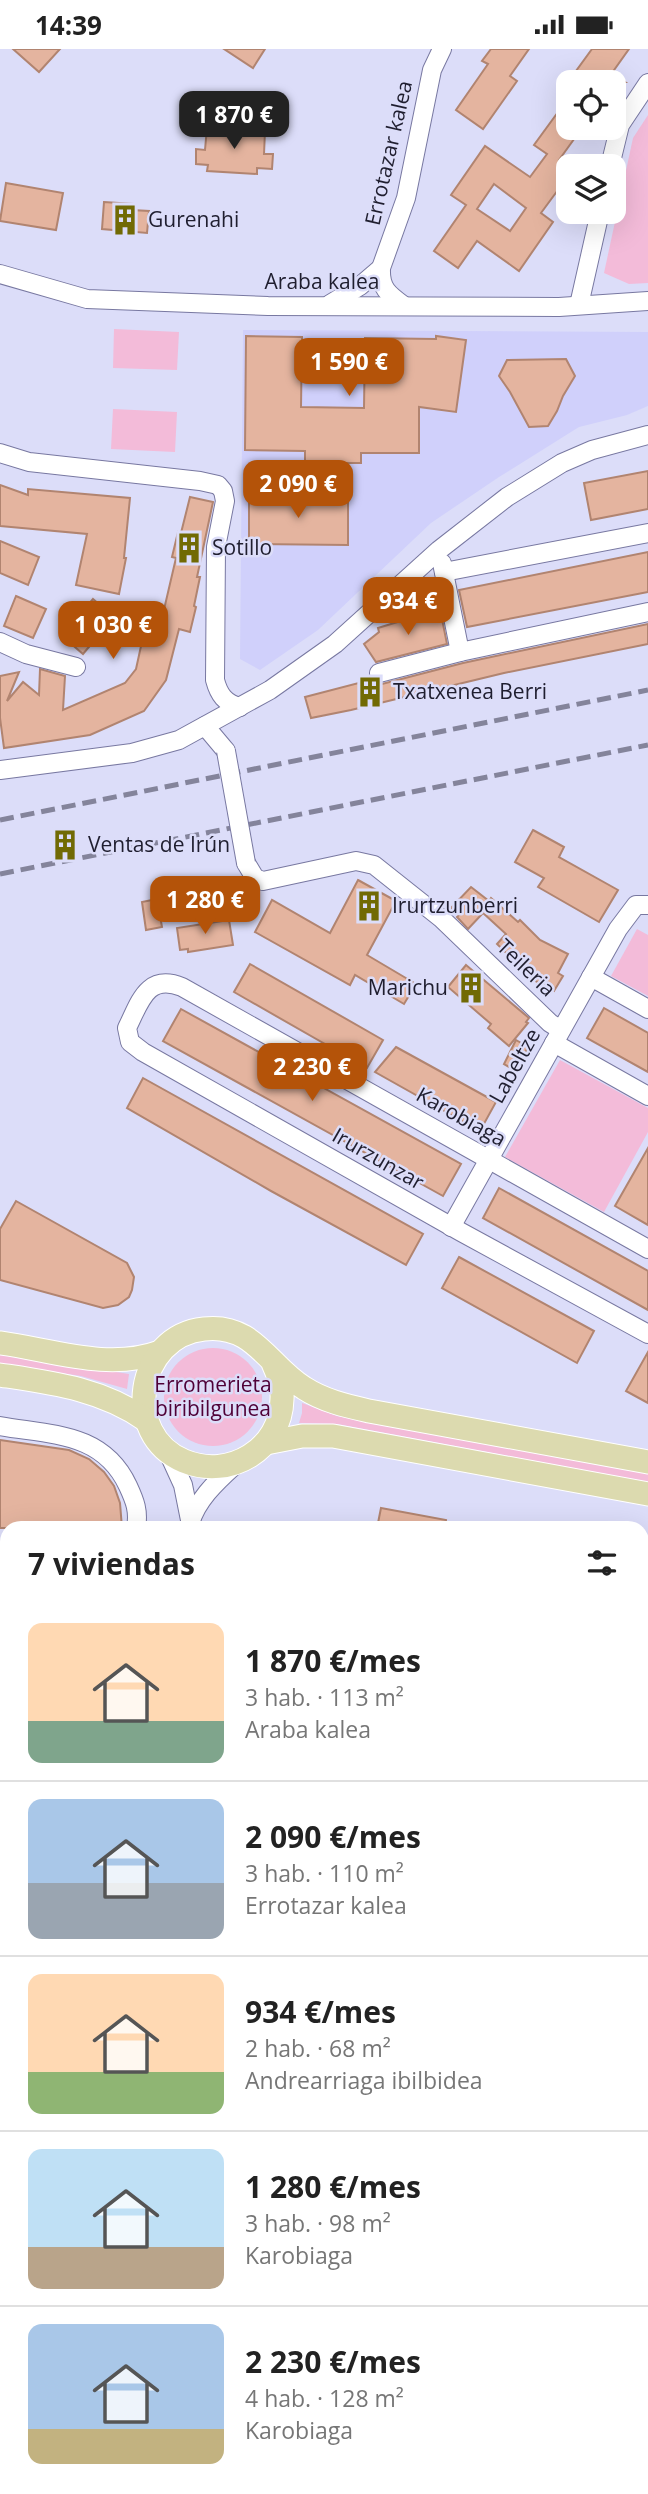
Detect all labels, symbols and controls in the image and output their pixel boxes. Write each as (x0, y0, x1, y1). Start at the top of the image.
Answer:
text: 14:39 (35, 7, 102, 43)
map controls (556, 70, 626, 224)
button: locate (556, 70, 626, 140)
street label: Errotazar kalea (358, 78, 418, 228)
pin: 1 870 € (169, 91, 299, 151)
text: 1 870 € (195, 98, 273, 130)
button: layers (556, 154, 626, 224)
building icon: Gurenahi (108, 203, 142, 237)
place label: Gurenahi (148, 205, 239, 233)
street label: Araba kalea (265, 267, 379, 295)
pin: 1 590 € (284, 339, 414, 398)
text: 1 590 € (310, 345, 388, 377)
pin: 2 090 € (233, 461, 363, 520)
text: 2 090 € (259, 467, 337, 499)
building icon: Sotillo (172, 531, 206, 565)
place label: Sotillo (212, 533, 272, 561)
pin: 934 € (359, 577, 457, 637)
text: 934 € (379, 584, 437, 616)
pin: 1 030 € (48, 601, 178, 661)
text: 1 030 € (74, 608, 152, 640)
building icon: Txatxenea Berri (353, 675, 387, 709)
place label: Txatxenea Berri (393, 677, 547, 705)
building icon: Ventas de Irún (48, 828, 82, 862)
place label: Ventas de Irún (88, 830, 230, 858)
pin: 1 280 € (140, 877, 270, 936)
text: 1 280 € (166, 883, 244, 915)
building icon: Irurtzunberri (352, 889, 386, 923)
place label: Irurtzunberri (392, 891, 518, 919)
street label: Teileria (491, 932, 562, 1002)
building icon: Marichu (454, 971, 488, 1005)
place label: Marichu (368, 973, 448, 1001)
street label: Labeltze (482, 1023, 546, 1108)
pin: 2 230 € (247, 1044, 377, 1103)
text: 2 230 € (273, 1050, 351, 1082)
street label: Karobiaga (412, 1080, 511, 1152)
street label: Irurzunzar (328, 1121, 430, 1196)
park label: Erromerieta biribilgunea (154, 1370, 272, 1422)
text: 7 viviendas (28, 1543, 195, 1584)
icon: filters (583, 1544, 621, 1582)
text: 1 870 €/mes (245, 1640, 421, 1681)
icon: home (84, 1651, 168, 1735)
text: 3 hab. · 113 m² (245, 1681, 404, 1713)
text: Araba kalea (245, 1713, 371, 1745)
text: 2 090 €/mes (245, 1816, 421, 1857)
icon: home (84, 1827, 168, 1911)
text: 3 hab. · 110 m² (245, 1857, 404, 1889)
text: Errotazar kalea (245, 1889, 407, 1921)
text: 934 €/mes (245, 1991, 396, 2032)
icon: home (84, 2002, 168, 2086)
text: 2 hab. · 68 m² (245, 2032, 391, 2064)
text: Andrearriaga ibilbidea (245, 2064, 483, 2096)
text: 1 280 €/mes (245, 2166, 421, 2207)
icon: home (84, 2177, 168, 2261)
text: 3 hab. · 98 m² (245, 2207, 391, 2239)
text: Karobiaga (245, 2239, 353, 2271)
text: 2 230 €/mes (245, 2341, 421, 2382)
icon: home (84, 2352, 168, 2436)
text: 4 hab. · 128 m² (245, 2382, 404, 2414)
text: Karobiaga (245, 2414, 353, 2446)

